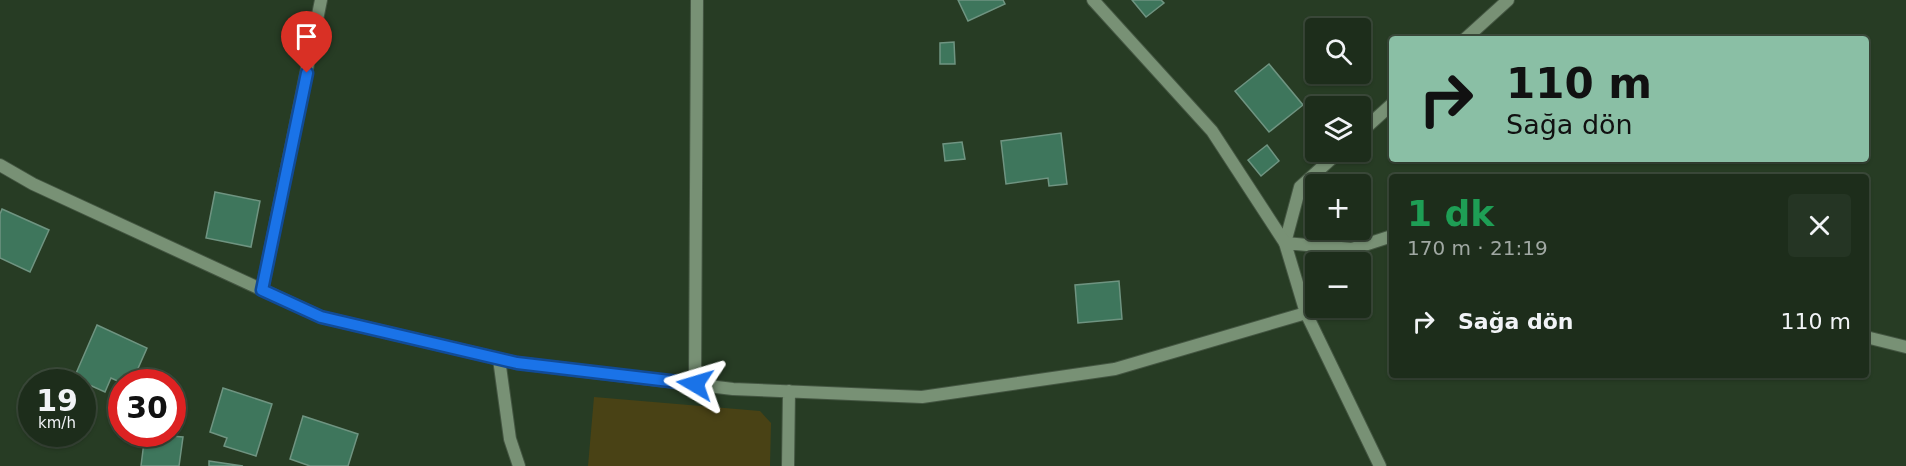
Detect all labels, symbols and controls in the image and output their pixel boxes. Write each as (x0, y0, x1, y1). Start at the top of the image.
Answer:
pin (281, 11, 332, 73)
map controls (1305, 18, 1371, 318)
button: search (1305, 18, 1371, 84)
icon: arrive (290, 20, 323, 53)
text: 110 m (1506, 59, 1652, 108)
icon: right (1407, 60, 1485, 138)
button: layers (1305, 96, 1371, 162)
text: Sağa dön (1506, 109, 1633, 140)
button: + (1305, 174, 1371, 240)
text: 1 dk (1407, 193, 1494, 234)
button: close (1788, 194, 1851, 257)
text: 170 m · 21:19 (1407, 236, 1548, 260)
button: − (1305, 252, 1371, 318)
icon: right (1407, 305, 1440, 338)
text: Sağa dön (1458, 309, 1573, 334)
text: 110 m (1781, 309, 1851, 334)
position arrow (663, 352, 727, 416)
speed limit sign: 30 (108, 369, 186, 447)
text: 19 (36, 383, 78, 418)
text: km/h (38, 414, 76, 432)

